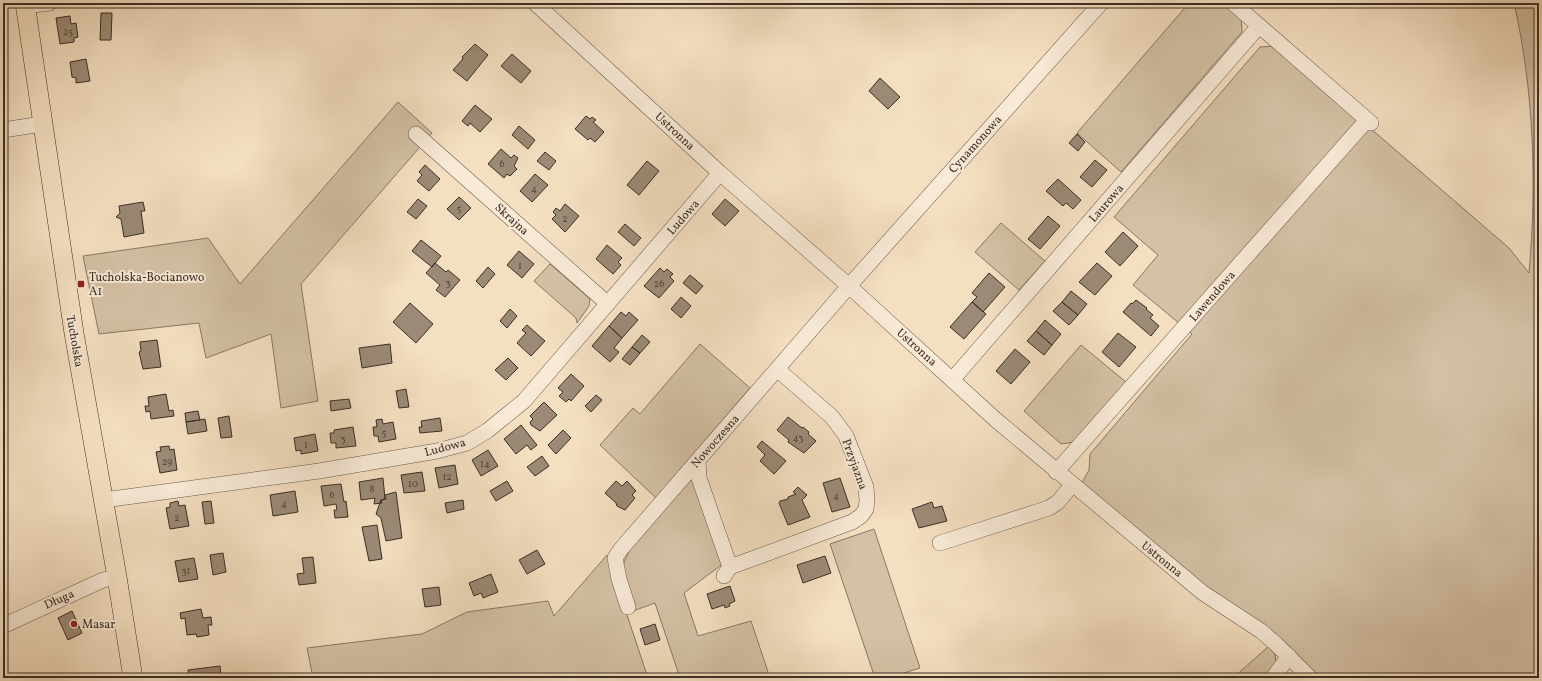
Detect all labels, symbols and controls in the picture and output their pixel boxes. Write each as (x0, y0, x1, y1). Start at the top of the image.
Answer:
house number: 25 (63, 25, 73, 39)
street label: Ustronna (651, 109, 698, 154)
street label: Cynamonowa (945, 112, 1006, 177)
house number: 6 (499, 157, 505, 171)
street label: Laurowa (1086, 181, 1128, 226)
house number: 4 (531, 182, 537, 196)
street label: Ludowa (664, 197, 704, 239)
street label: Skrajna (491, 200, 532, 239)
house number: 5 (457, 202, 462, 216)
house number: 2 (562, 212, 568, 226)
house number: 1 (518, 259, 522, 273)
street label: Lawendowa (1186, 268, 1239, 326)
place label: Tucholska-Bocianowo A1 (89, 270, 204, 300)
house number: 3 (445, 276, 451, 290)
house number: 26 (654, 277, 664, 291)
marker: Tucholska-Bocianowo A1 (76, 279, 86, 289)
street label: Tucholska (62, 314, 86, 369)
street label: Ustronna (893, 325, 940, 370)
street label: Nowoczesna (688, 411, 743, 472)
house number: 5 (382, 426, 387, 440)
house number: 43 (793, 431, 803, 445)
house number: 3 (340, 432, 346, 446)
street label: Ludowa (423, 435, 468, 461)
street label: Przyjazna (837, 437, 871, 492)
house number: 1 (304, 438, 308, 452)
house number: 29 (162, 455, 172, 469)
house number: 14 (480, 457, 490, 471)
house number: 12 (442, 470, 452, 484)
house number: 10 (408, 477, 418, 491)
house number: 8 (369, 482, 375, 496)
house number: 6 (329, 488, 335, 502)
house number: 4 (833, 489, 839, 503)
house number: 4 (281, 497, 287, 511)
house number: 2 (174, 511, 180, 525)
street label: Ustronna (1137, 538, 1186, 581)
house number: 31 (181, 564, 191, 578)
street label: Długa (42, 586, 77, 614)
place label: Masar (82, 617, 115, 633)
marker: Masar (69, 619, 79, 629)

